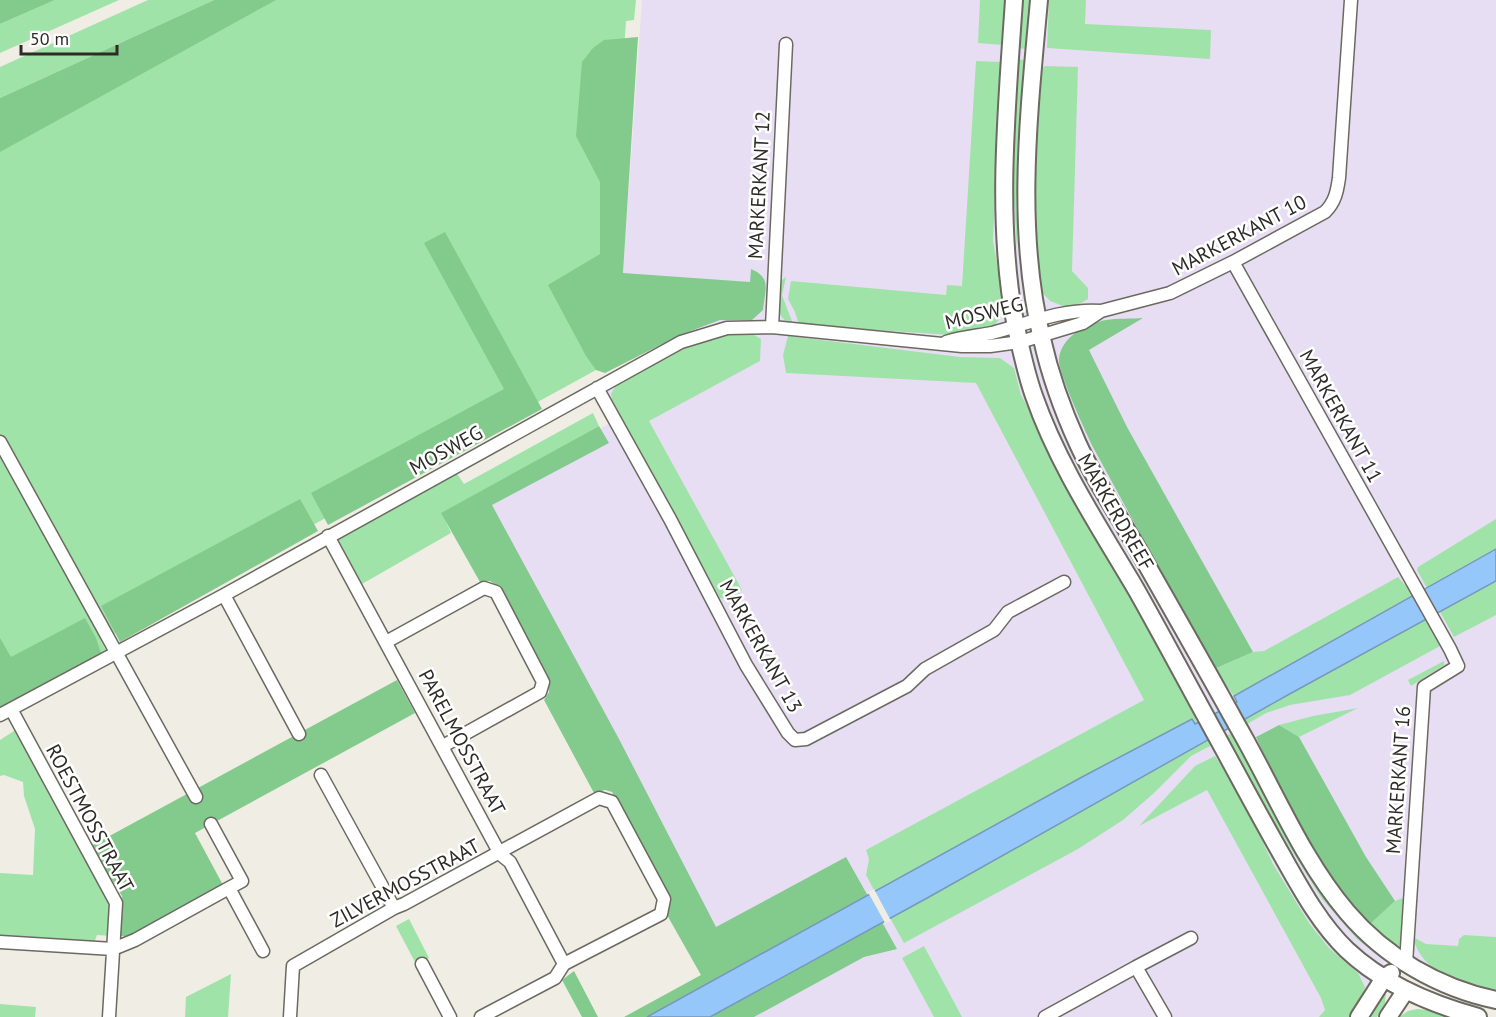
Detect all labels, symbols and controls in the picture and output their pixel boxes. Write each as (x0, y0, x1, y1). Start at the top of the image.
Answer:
scale bar (21, 18, 117, 56)
text: 50 m (30, 27, 69, 50)
street label: MARKERKANT 12 (742, 110, 776, 260)
street label: MARKERKANT 10 (1167, 189, 1311, 281)
street label: MOSWEG (942, 291, 1026, 335)
street label: MARKERKANT 11 (1294, 345, 1388, 487)
street label: MOSWEG (405, 419, 487, 481)
street label: MARKERDREEF (1072, 449, 1160, 575)
street label: MARKERKANT 13 (714, 575, 808, 717)
street label: PARELMOSSTRAAT (413, 665, 511, 819)
street label: MARKERKANT 16 (1380, 705, 1416, 855)
street label: ROESTMOSSTRAAT (40, 740, 140, 896)
street label: ZILVERMOSSTRAAT (326, 833, 484, 933)

